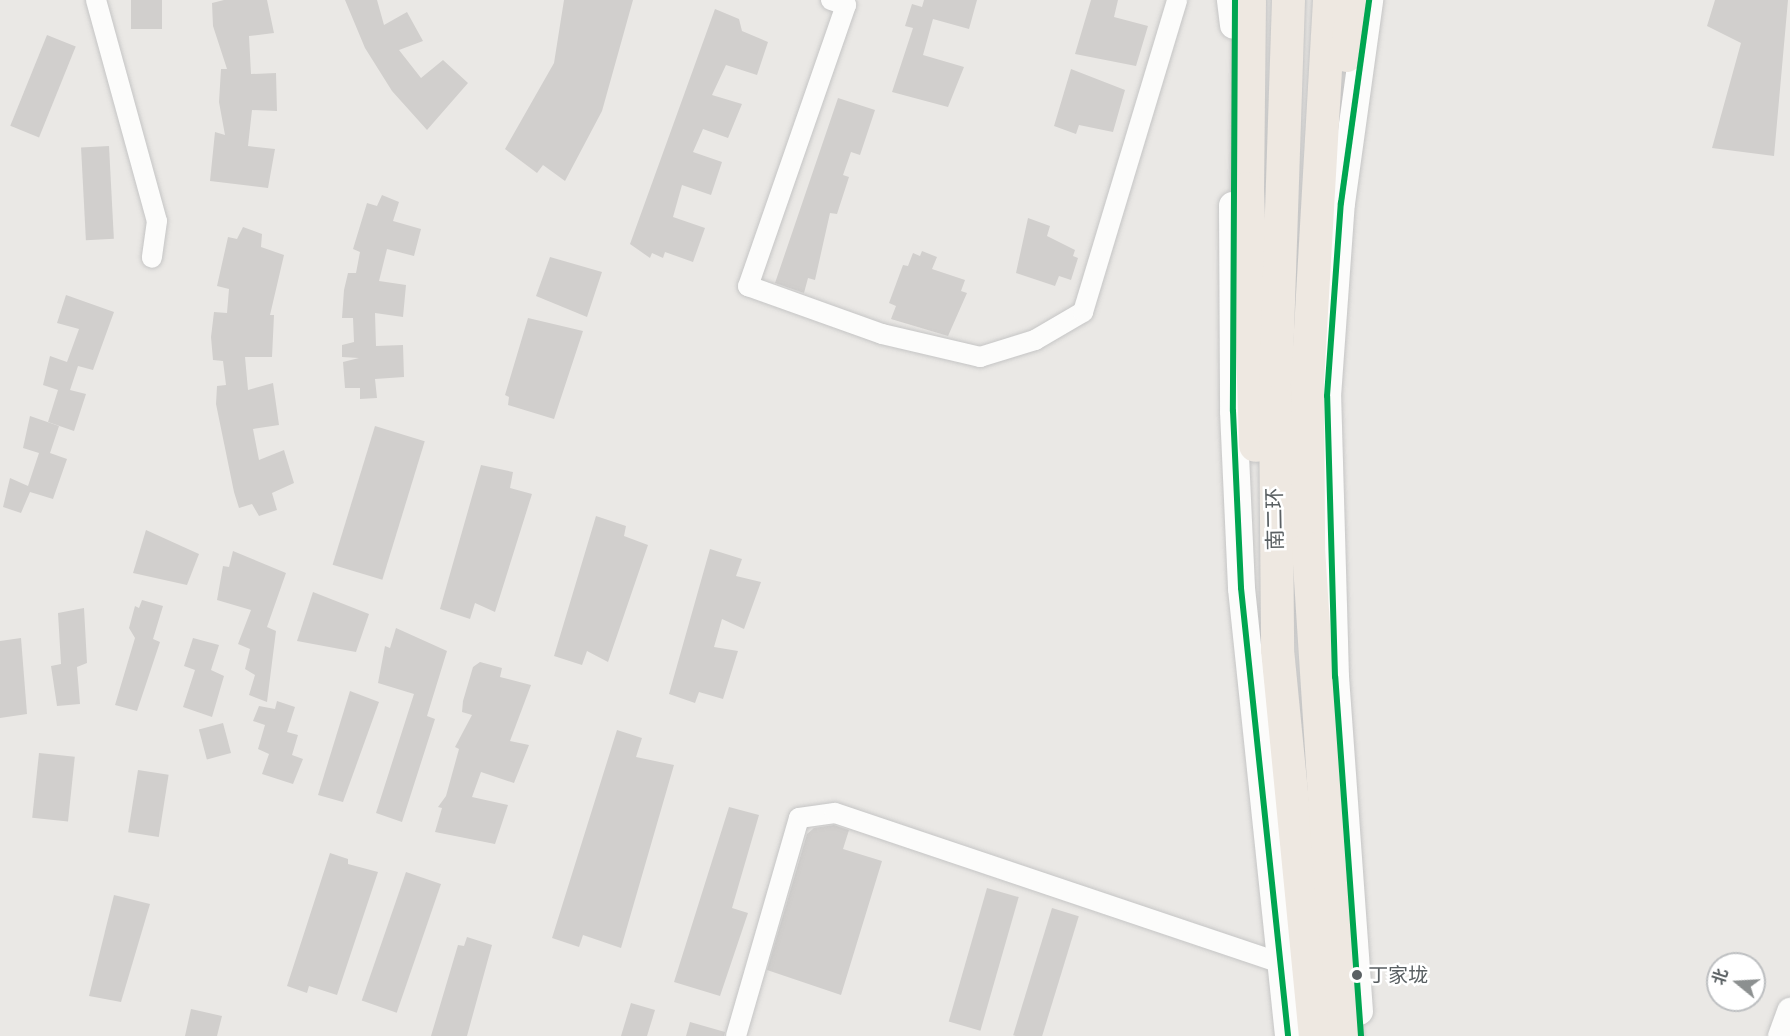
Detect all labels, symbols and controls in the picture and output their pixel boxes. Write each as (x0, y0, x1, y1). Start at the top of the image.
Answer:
street label: 南二环 (1262, 487, 1288, 551)
north arrow (1706, 952, 1766, 1012)
place label: 丁家垅 (1368, 963, 1428, 987)
text: 北 (1708, 966, 1733, 988)
marker: 丁家垅 (1351, 969, 1363, 981)

